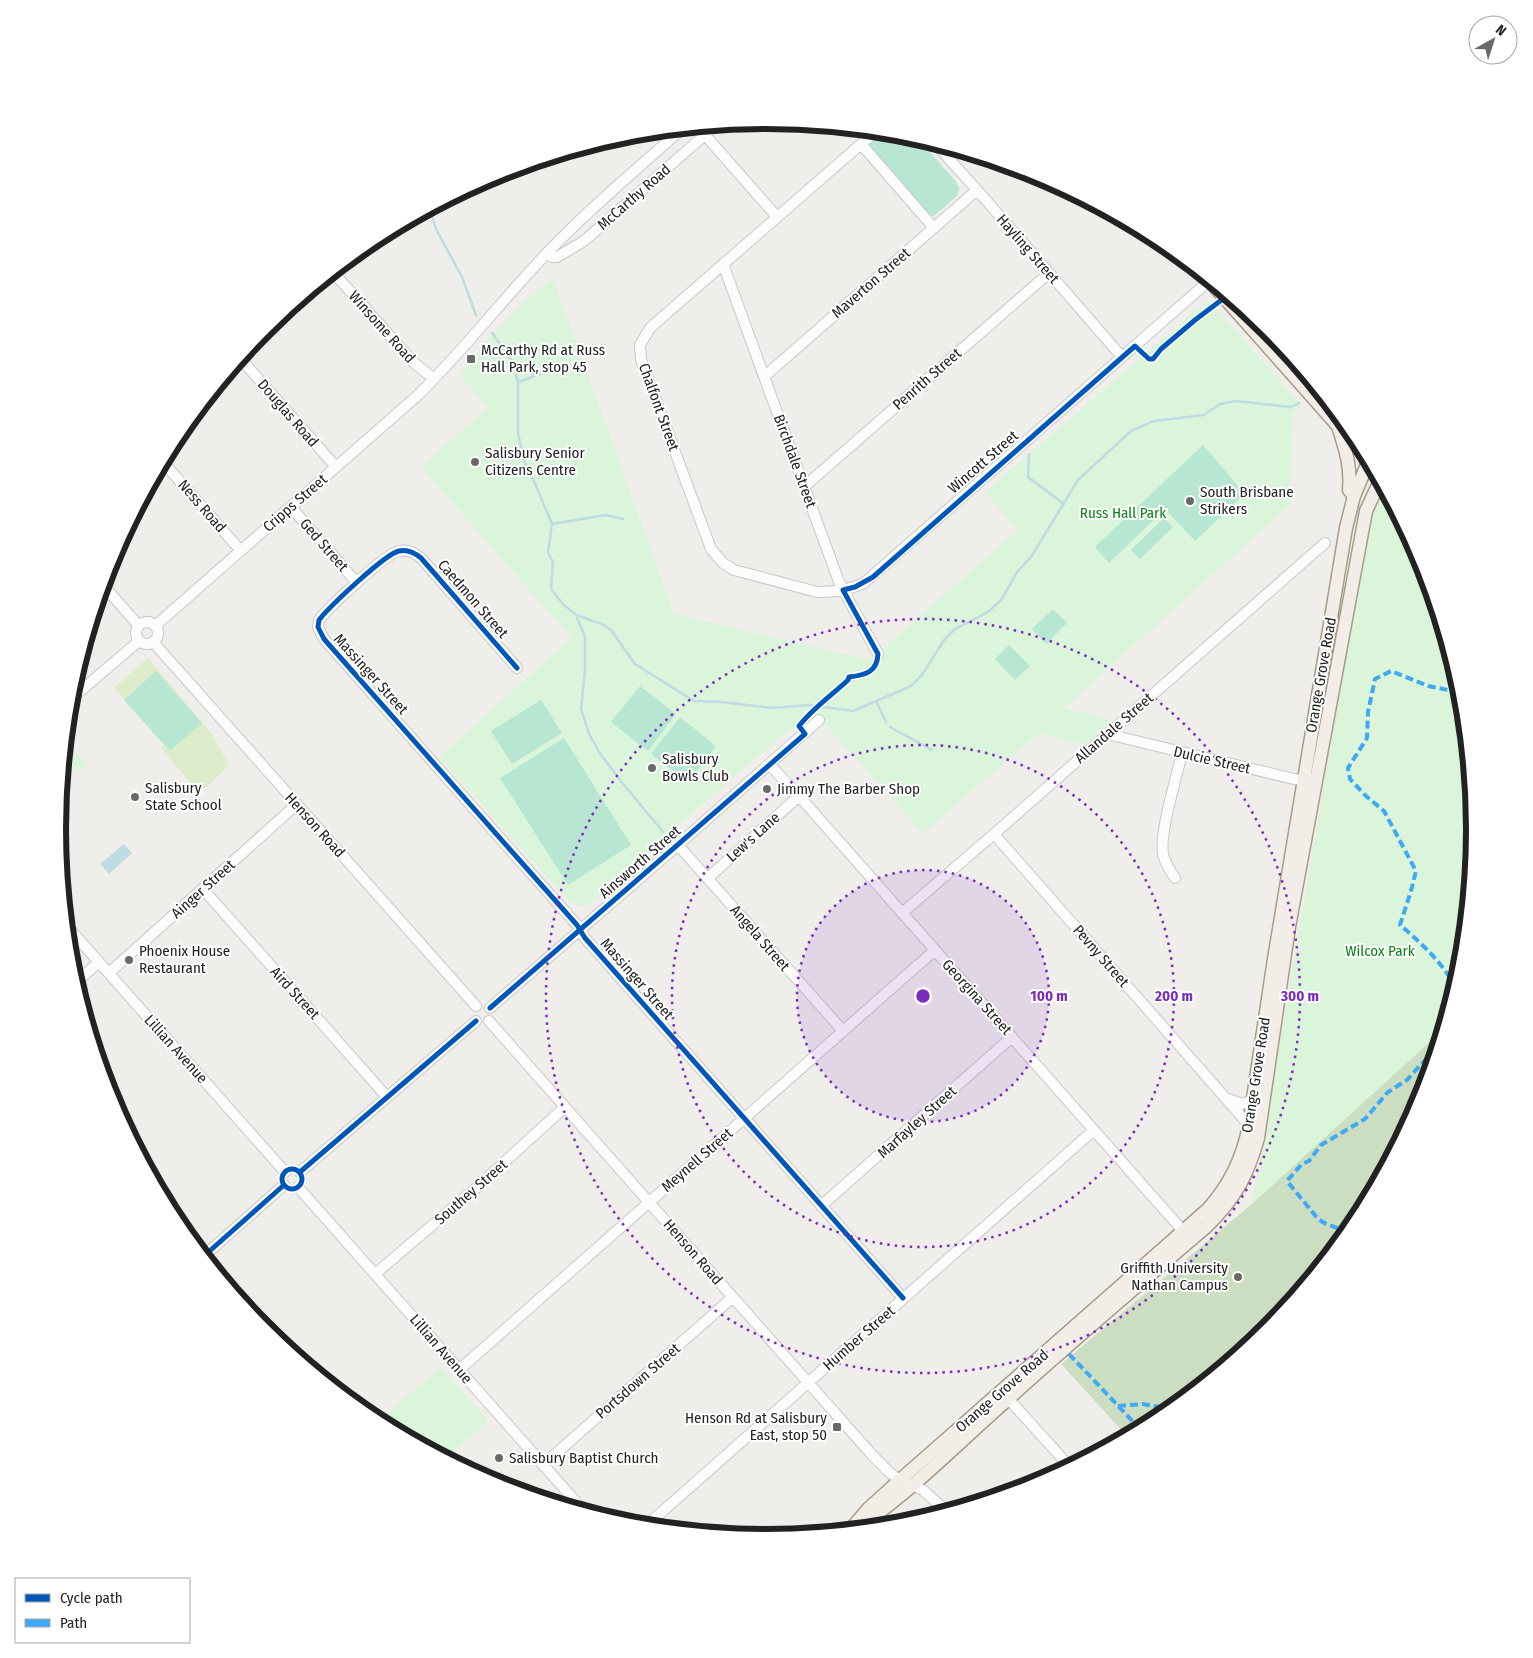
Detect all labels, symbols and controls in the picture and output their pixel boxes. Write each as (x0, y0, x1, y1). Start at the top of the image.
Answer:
north arrow (1468, 15, 1518, 65)
text: N (1492, 21, 1509, 40)
street label: McCarthy Road (594, 160, 674, 234)
street label: Hayling Street (993, 211, 1063, 287)
street label: Maverton Street (828, 244, 914, 322)
street label: Winsome Road (345, 287, 419, 367)
place label: McCarthy Rd at Russ Hall Park, stop 45 (481, 341, 605, 376)
street label: Penrith Street (889, 344, 965, 414)
marker: McCarthy Rd at Russ Hall Park, stop 45 (465, 353, 477, 365)
street label: Chalfont Street (635, 361, 683, 453)
street label: Douglas Road (254, 376, 322, 450)
street label: Birchdale Street (770, 412, 820, 510)
street label: Wincott Street (944, 427, 1022, 497)
place label: Salisbury Senior Citizens Centre (485, 444, 585, 479)
marker: Salisbury Senior Citizens Centre (469, 456, 481, 468)
street label: Cripps Street (259, 470, 331, 536)
street label: Ness Road (174, 476, 230, 536)
place label: South Brisbane Strikers (1200, 483, 1294, 518)
marker: South Brisbane Strikers (1184, 495, 1196, 507)
park label: Russ Hall Park (1080, 504, 1166, 522)
street label: Ged Street (296, 515, 352, 575)
street label: Caedmon Street (434, 556, 512, 642)
street label: Orange Grove Road (1302, 616, 1340, 734)
street label: Massinger Street (330, 630, 412, 718)
street label: Allandale Street (1071, 689, 1157, 767)
street label: Dulcie Street (1172, 742, 1252, 778)
place label: Salisbury Bowls Club (662, 750, 729, 785)
marker: Salisbury Bowls Club (646, 762, 658, 774)
place label: Salisbury State School (145, 779, 222, 814)
place label: Jimmy The Barber Shop (777, 780, 920, 798)
marker: Jimmy The Barber Shop (761, 783, 773, 795)
street label: Henson Road (281, 789, 349, 861)
marker: Salisbury State School (129, 791, 141, 803)
street label: Lew's Lane (723, 808, 783, 866)
street label: Ainsworth Street (596, 822, 684, 902)
street label: Ainger Street (167, 856, 239, 922)
street label: Angela Street (726, 901, 794, 975)
street label: Pevny Street (1069, 921, 1133, 991)
street label: Massinger Street (597, 935, 677, 1024)
place label: Phoenix House Restaurant (139, 942, 230, 977)
park label: Wilcox Park (1345, 942, 1415, 960)
marker: Phoenix House Restaurant (123, 954, 135, 966)
street label: Georgina Street (938, 956, 1016, 1039)
street label: Aird Street (267, 963, 323, 1023)
centre of rings (914, 987, 932, 1005)
text: 100 m (1030, 987, 1068, 1005)
text: 200 m (1154, 987, 1193, 1005)
text: 300 m (1280, 987, 1319, 1005)
street label: Lillian Avenue (141, 1011, 211, 1087)
street label: Orange Grove Road (1238, 1016, 1274, 1134)
street label: Marfayley Street (874, 1082, 960, 1162)
street label: Meynell Street (658, 1124, 736, 1196)
street label: Southey Street (431, 1155, 511, 1228)
street label: Henson Road (660, 1215, 726, 1289)
place label: Griffith University Nathan Campus (1120, 1259, 1228, 1294)
marker: Griffith University Nathan Campus (1232, 1271, 1244, 1283)
street label: Humber Street (819, 1302, 899, 1374)
street label: Lillian Avenue (406, 1311, 476, 1387)
street label: Portsdown Street (592, 1339, 684, 1423)
street label: Orange Grove Road (952, 1346, 1052, 1436)
place label: Henson Rd at Salisbury East, stop 50 (685, 1409, 827, 1444)
marker: Henson Rd at Salisbury East, stop 50 (831, 1421, 843, 1433)
place label: Salisbury Baptist Church (509, 1449, 658, 1467)
marker: Salisbury Baptist Church (493, 1452, 505, 1464)
legend (15, 1578, 190, 1643)
text: Cycle path (60, 1589, 123, 1607)
text: Path (60, 1614, 87, 1632)

